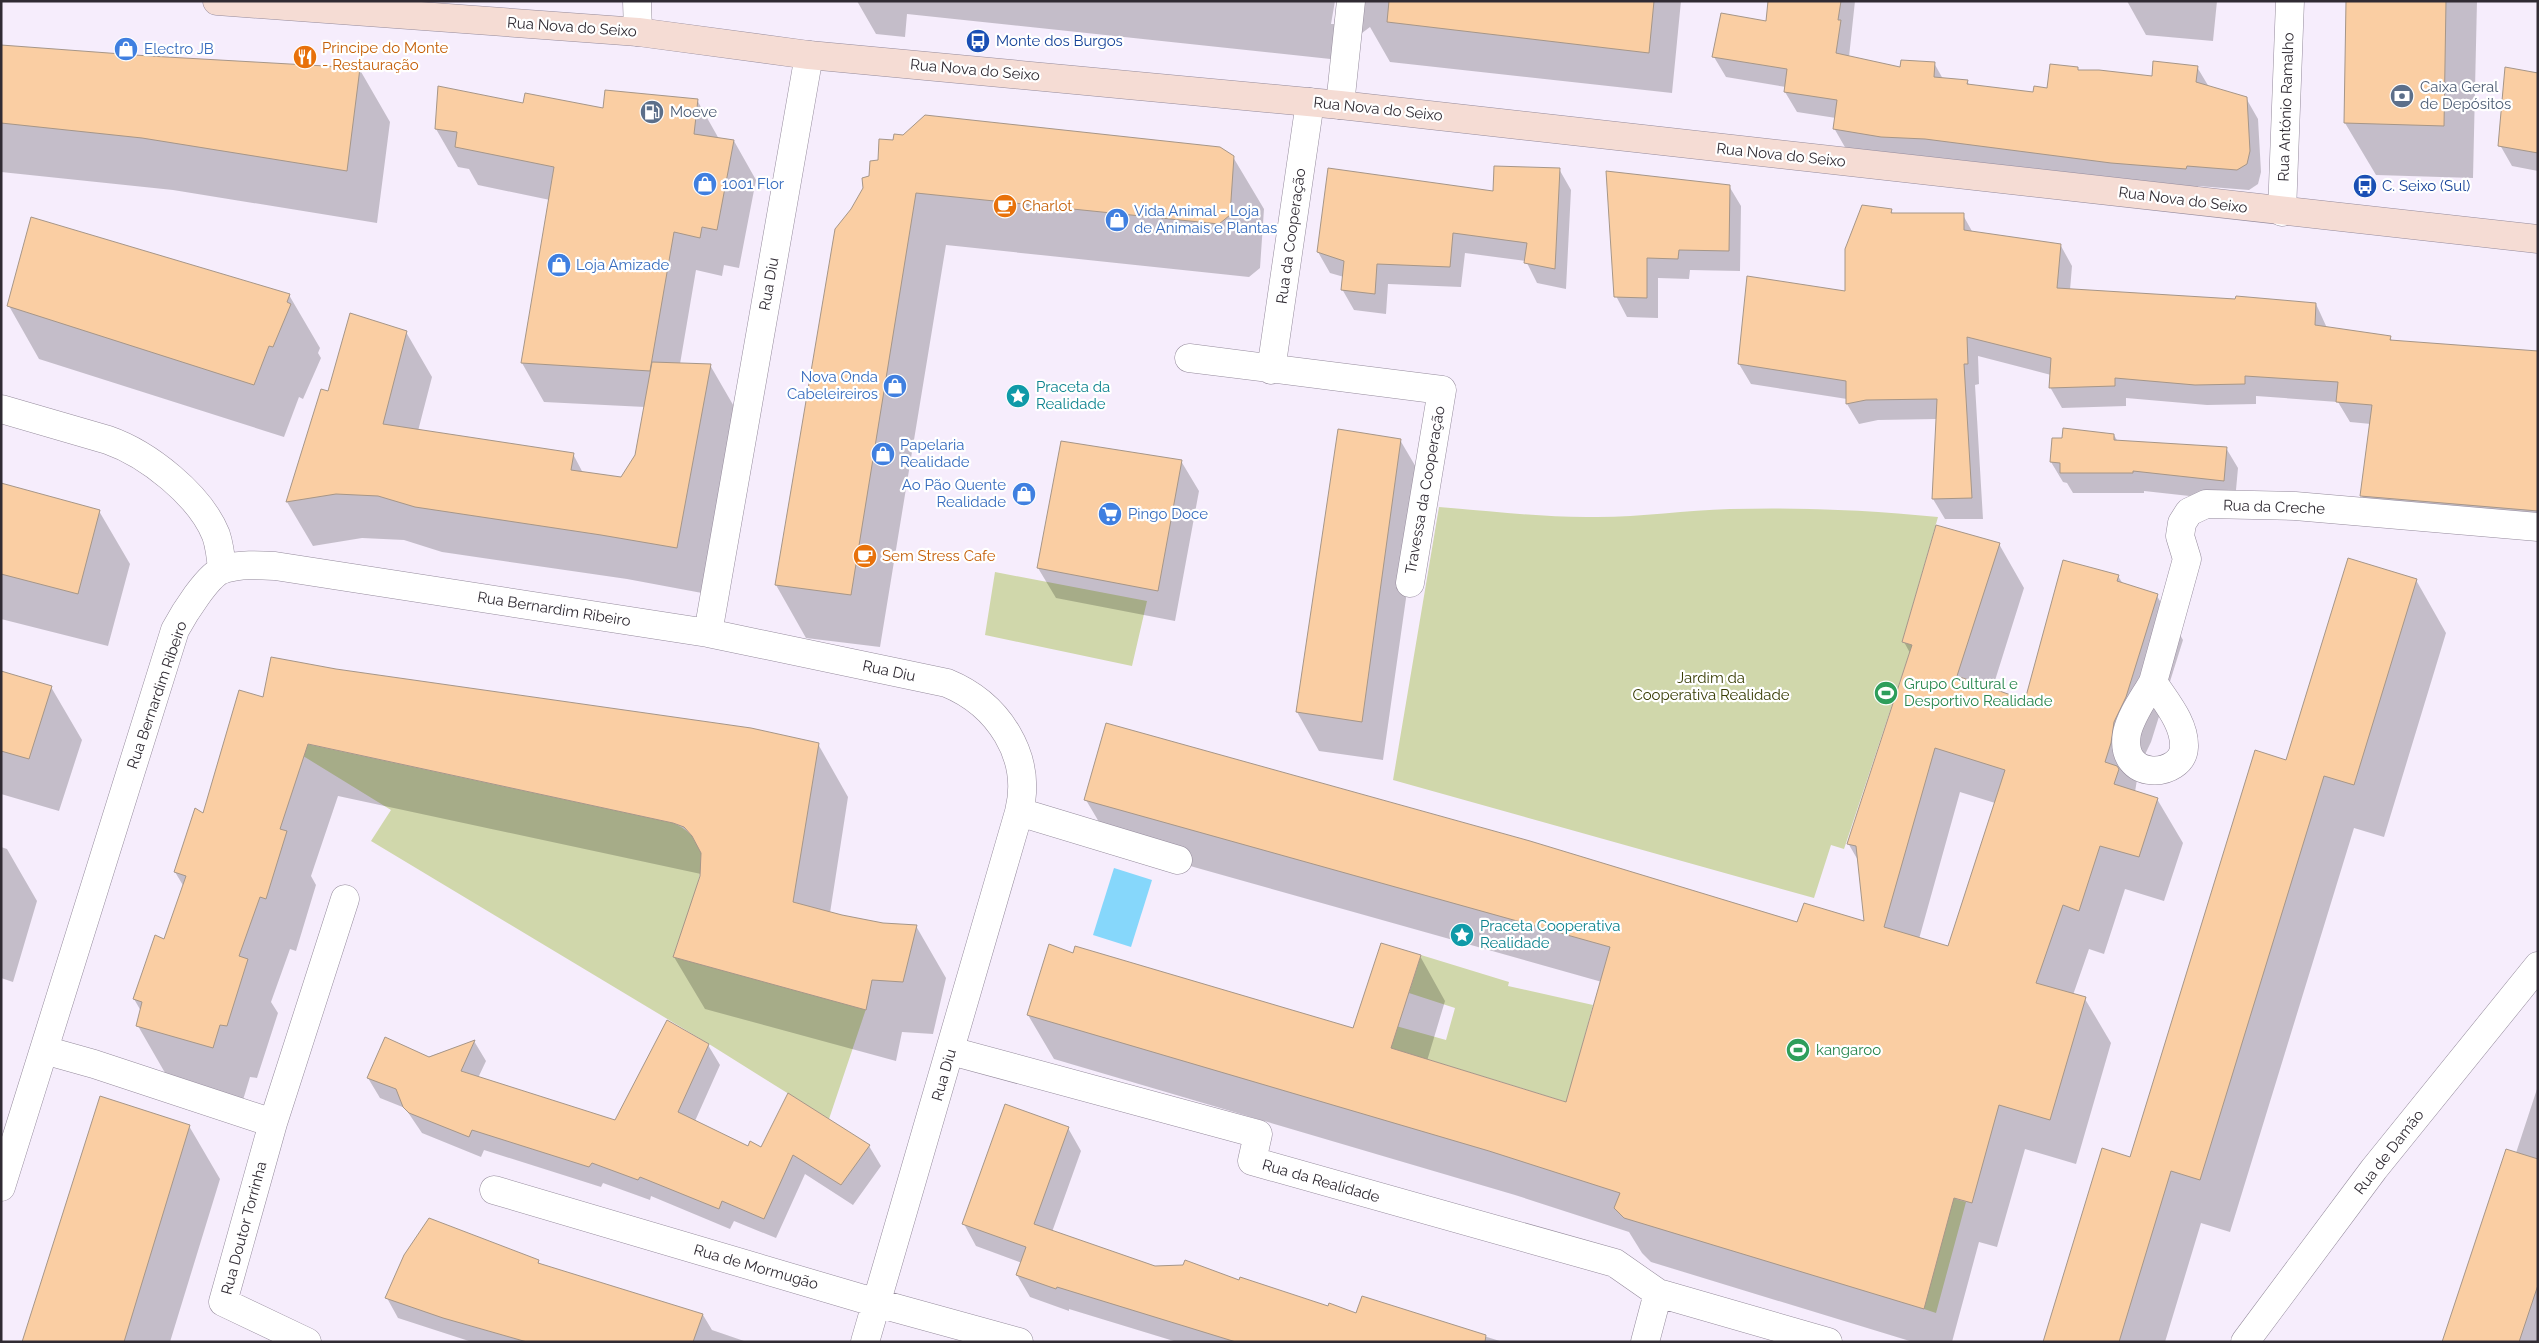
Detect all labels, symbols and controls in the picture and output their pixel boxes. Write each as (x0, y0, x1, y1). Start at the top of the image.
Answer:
street label: Rua Nova do Seixo (507, 13, 637, 41)
bus stop icon: Monte dos Burgos (965, 28, 991, 54)
place label: Monte dos Burgos (996, 32, 1123, 50)
street label: Rua António Ramalho (2274, 32, 2298, 182)
shop icon: Electro JB (113, 36, 139, 62)
place label: Principe do Monte - Restauração (322, 39, 449, 74)
place label: Electro JB (144, 40, 214, 58)
restaurant icon: Principe do Monte - Restauração (292, 44, 318, 70)
street label: Rua Nova do Seixo (910, 55, 1041, 85)
place label: Caixa Geral de Depósitos (2420, 78, 2511, 113)
bank icon: Caixa Geral de Depósitos (2389, 83, 2415, 109)
street label: Rua Nova do Seixo (1312, 93, 1444, 125)
fuel station icon: Moeve (639, 99, 665, 125)
place label: Moeve (670, 103, 717, 121)
street label: Rua Nova do Seixo (1715, 139, 1847, 171)
street label: Rua da Cooperação (1273, 167, 1309, 305)
shop icon: 1001 Flor (692, 171, 718, 197)
bus stop icon: C. Seixo (Sul) (2352, 173, 2378, 199)
place label: 1001 Flor (722, 175, 785, 193)
place label: C. Seixo (Sul) (2382, 177, 2470, 195)
street label: Rua Nova do Seixo (2117, 183, 2249, 217)
cafe icon: Charlot (992, 193, 1018, 219)
place label: Charlot (1022, 197, 1072, 215)
place label: Vida Animal - Loja de Animais e Plantas (1134, 202, 1277, 237)
shop icon: Vida Animal - Loja de Animais e Plantas (1104, 207, 1130, 233)
shop icon: Loja Amizade (546, 252, 572, 278)
place label: Loja Amizade (576, 256, 669, 274)
street label: Rua Diu (755, 256, 783, 312)
place label: Nova Onda Cabeleireiros (787, 368, 878, 403)
shop icon: Nova Onda Cabeleireiros (882, 373, 908, 399)
place label: Praceta da Realidade (1036, 378, 1110, 413)
place icon: Praceta da Realidade (1005, 383, 1031, 409)
street label: Travessa da Cooperação (1401, 405, 1449, 575)
place label: Papelaria Realidade (900, 436, 970, 471)
shop icon: Papelaria Realidade (870, 441, 896, 467)
place label: Ao Pão Quente Realidade (902, 476, 1006, 511)
shop icon: Ao Pão Quente Realidade (1011, 481, 1037, 507)
street label: Rua da Creche (2223, 496, 2325, 518)
supermarket icon: Pingo Doce (1097, 501, 1123, 527)
place label: Pingo Doce (1128, 505, 1208, 523)
cafe icon: Sem Stress Cafe (852, 543, 878, 569)
place label: Sem Stress Cafe (882, 547, 996, 565)
street label: Rua Bernardim Ribeiro (476, 588, 632, 630)
street label: Rua Bernardim Ribeiro (123, 619, 191, 771)
street label: Rua Diu (861, 657, 917, 685)
park label: Jardim da Cooperativa Realidade (1632, 669, 1790, 704)
place label: Grupo Cultural e Desportivo Realidade (1904, 675, 2053, 710)
sports icon: Grupo Cultural e Desportivo Realidade (1873, 680, 1899, 706)
place label: Praceta Cooperativa Realidade (1480, 917, 1620, 952)
place icon: Praceta Cooperativa Realidade (1449, 922, 1475, 948)
sports icon: kangaroo (1785, 1037, 1811, 1063)
place label: kangaroo (1816, 1041, 1881, 1059)
street label: Rua Diu (928, 1047, 960, 1103)
street label: Rua de Damão (2350, 1106, 2428, 1198)
street label: Rua da Realidade (1260, 1156, 1382, 1206)
street label: Rua Doutor Torrinha (218, 1159, 270, 1297)
street label: Rua de Mormugão (692, 1241, 820, 1293)

